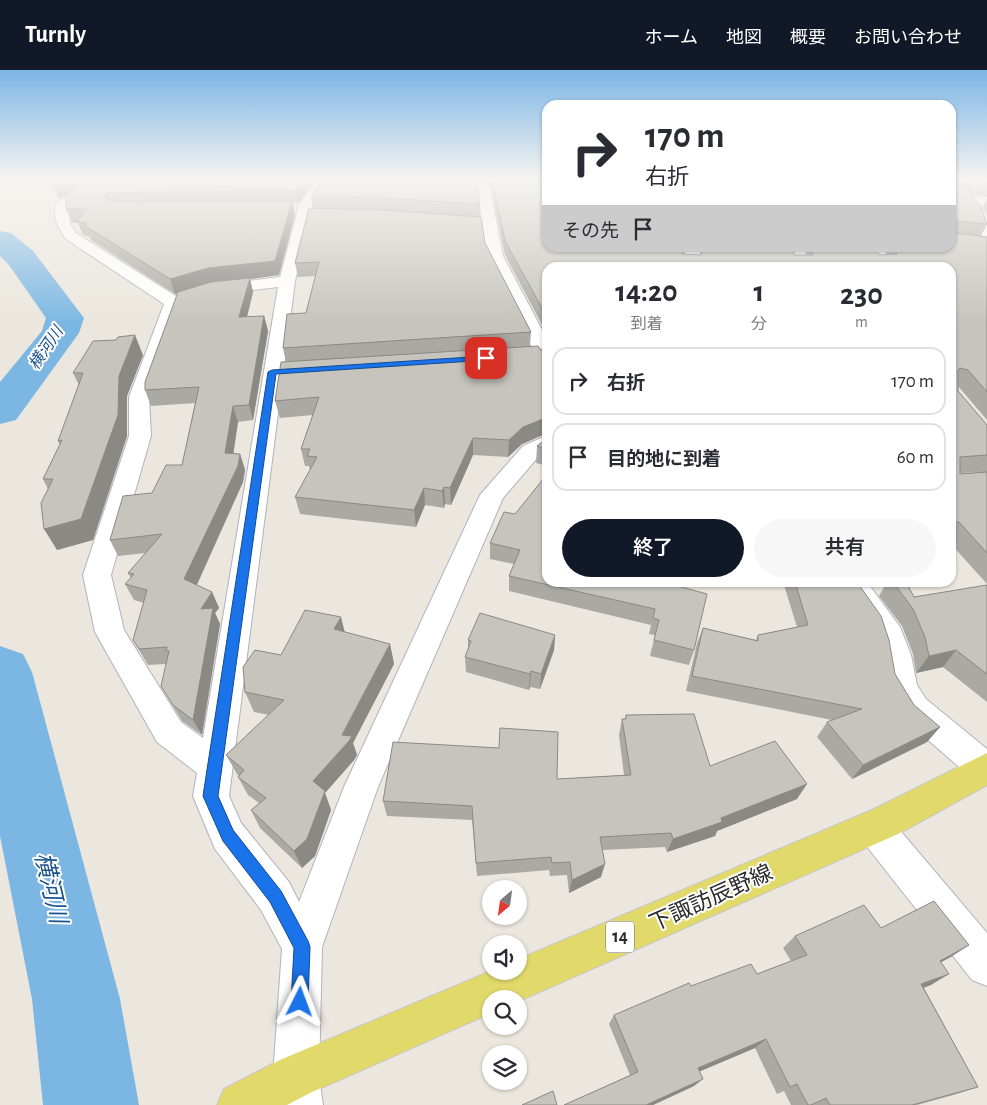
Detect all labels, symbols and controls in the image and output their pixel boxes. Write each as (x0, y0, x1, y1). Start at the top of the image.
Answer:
text: Turnly (25, 23, 86, 47)
text: ホーム (645, 29, 698, 47)
text: 地図 (726, 29, 762, 47)
text: 概要 (790, 29, 826, 47)
text: お問い合わせ (854, 29, 962, 47)
text: 170 m (645, 119, 725, 154)
icon: right (562, 120, 627, 185)
text: 右折 (645, 166, 689, 188)
icon: arrive (629, 215, 657, 243)
text: その先 (562, 222, 619, 241)
text: 14:20 (615, 277, 678, 307)
text: 1 (754, 277, 764, 307)
text: 230 (840, 280, 883, 310)
text: m (855, 314, 868, 330)
text: 到着 (630, 316, 662, 332)
text: 分 (751, 316, 767, 332)
water label: 横河川 (25, 321, 67, 372)
pin (465, 337, 507, 379)
icon: arrive (472, 344, 500, 372)
icon: right (564, 367, 592, 395)
text: 170 m (891, 372, 934, 391)
text: 右折 (607, 374, 645, 393)
icon: arrive (564, 443, 592, 471)
text: 60 m (897, 448, 934, 467)
text: 目的地に到着 (607, 450, 721, 469)
button: 終了 (562, 519, 744, 577)
button: 共有 (754, 519, 936, 577)
water label: 横河川 (30, 850, 72, 929)
street label: 下諏訪辰野線 (646, 860, 776, 935)
north arrow (482, 880, 528, 925)
map controls (482, 880, 527, 1090)
road number: 14 (606, 922, 634, 952)
button: sound (482, 935, 527, 980)
position arrow (273, 975, 325, 1027)
button: search (482, 990, 527, 1035)
button: layers (482, 1045, 527, 1090)

